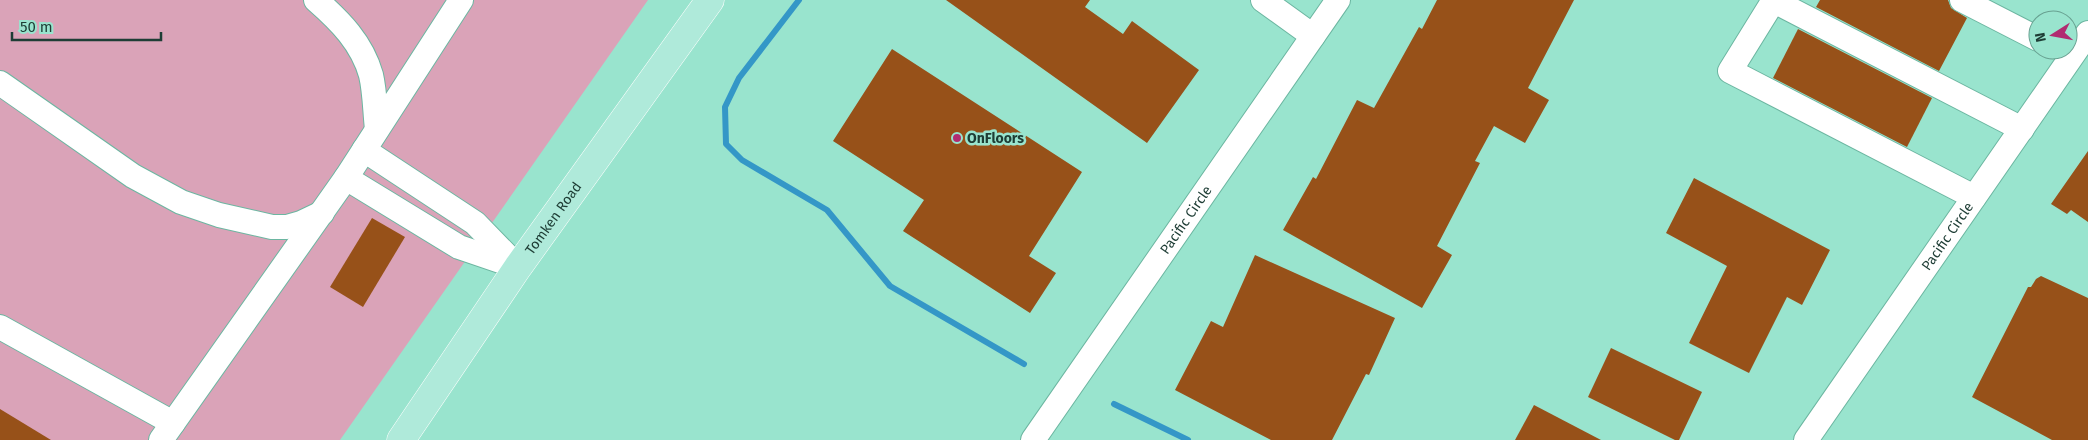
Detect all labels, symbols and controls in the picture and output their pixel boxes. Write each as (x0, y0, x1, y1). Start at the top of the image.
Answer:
scale bar (12, 10, 161, 42)
north arrow (2028, 10, 2078, 60)
text: 50 m (20, 18, 53, 36)
text: N (2031, 31, 2050, 44)
place label: OnFloors (967, 130, 1024, 147)
marker: OnFloors (951, 132, 963, 144)
street label: Tomken Road (522, 179, 585, 258)
street label: Pacific Circle (1157, 183, 1216, 257)
street label: Pacific Circle (1918, 199, 1977, 274)

